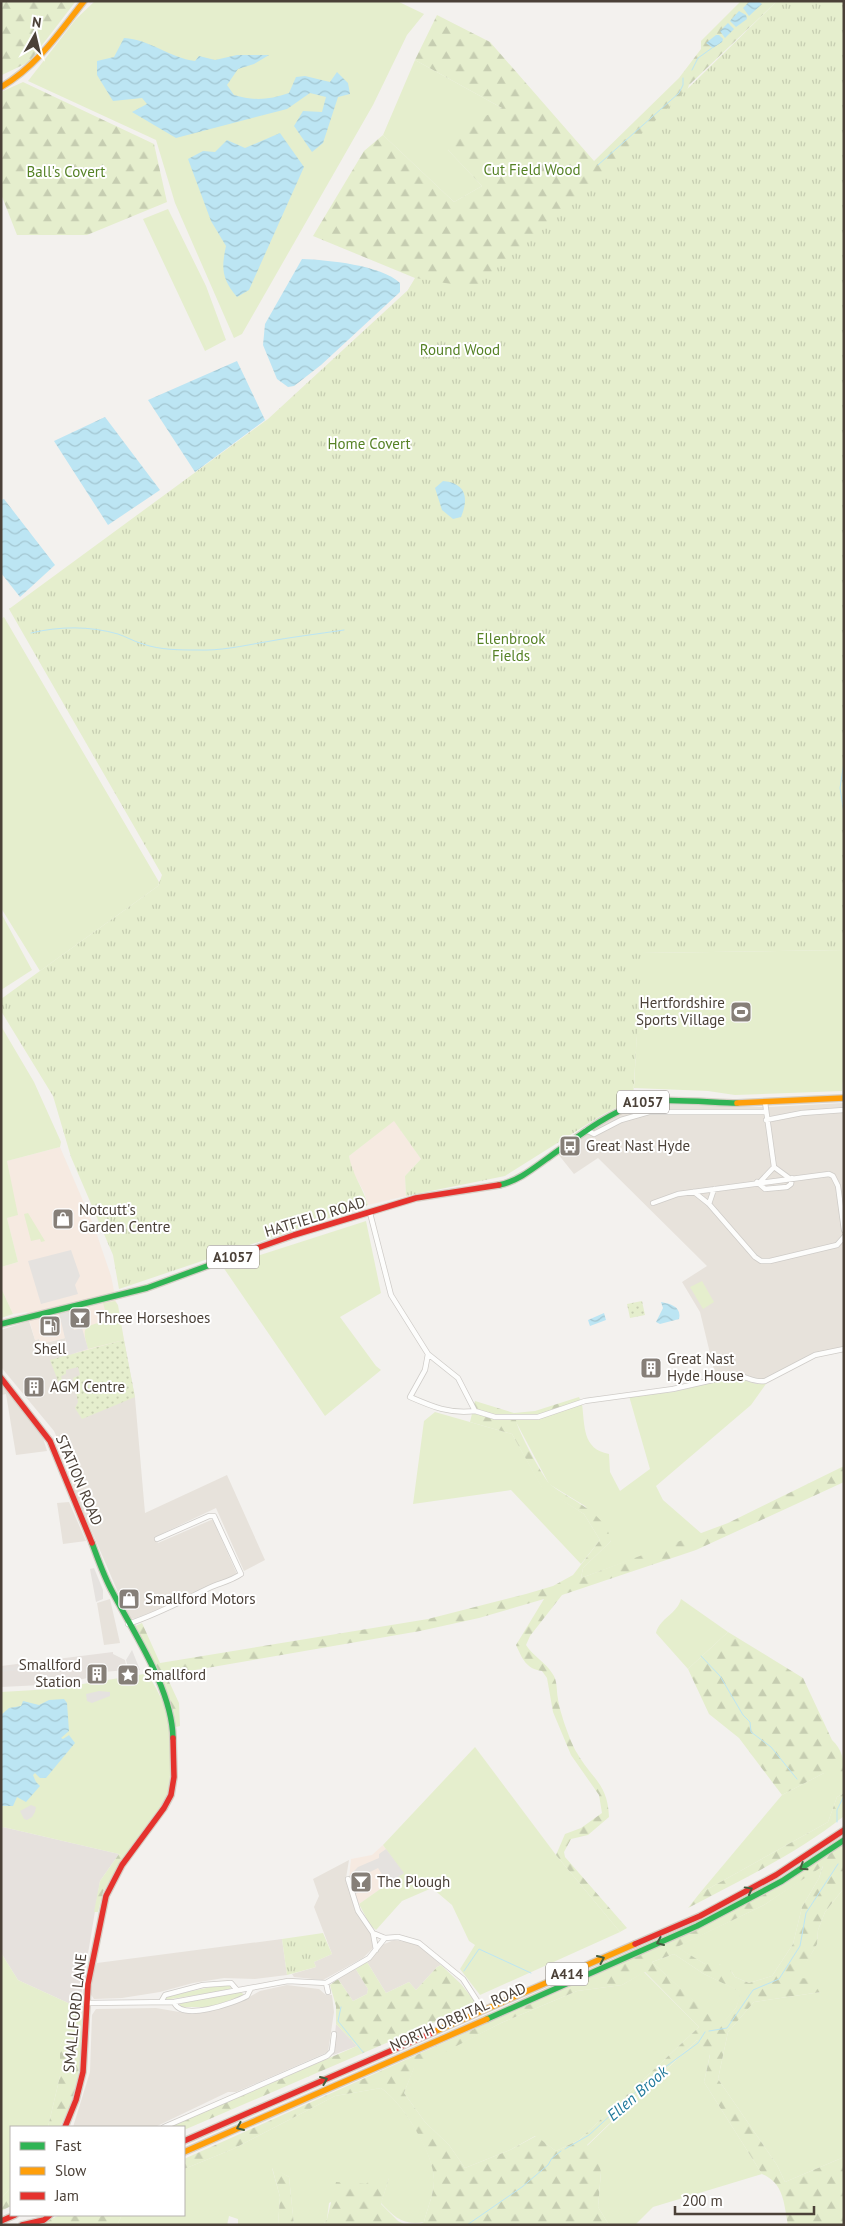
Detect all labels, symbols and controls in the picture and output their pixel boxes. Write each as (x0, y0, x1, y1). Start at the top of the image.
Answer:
north arrow (10, 10, 60, 60)
text: N (31, 13, 43, 32)
park label: Cut Field Wood (484, 160, 581, 179)
park label: Ball's Covert (27, 162, 105, 181)
park label: Round Wood (420, 340, 500, 359)
park label: Home Covert (327, 434, 411, 453)
park label: Ellenbrook Fields (476, 629, 546, 665)
place label: Hertfordshire Sports Village (636, 993, 725, 1029)
sports icon: Hertfordshire Sports Village (729, 1000, 753, 1024)
road number: A1057 (617, 1090, 669, 1114)
bus stop icon: Great Nast Hyde (558, 1134, 582, 1158)
place label: Great Nast Hyde (586, 1136, 690, 1155)
street label: HATFIELD ROAD (262, 1192, 368, 1241)
place label: Notcutt's Garden Centre (79, 1200, 170, 1236)
shop icon: Notcutt's Garden Centre (51, 1207, 75, 1231)
road number: A1057 (207, 1246, 259, 1268)
bar icon: Three Horseshoes (68, 1306, 92, 1330)
place label: Three Horseshoes (96, 1308, 210, 1327)
fuel station icon: Shell (38, 1314, 62, 1338)
place label: Shell (34, 1339, 67, 1358)
place label: Great Nast Hyde House (667, 1349, 744, 1385)
building icon: Great Nast Hyde House (639, 1356, 663, 1380)
building icon: AGM Centre (22, 1375, 46, 1399)
place label: AGM Centre (50, 1377, 125, 1396)
street label: STATION ROAD (52, 1432, 107, 1528)
shop icon: Smallford Motors (117, 1587, 141, 1611)
place label: Smallford Motors (145, 1589, 255, 1608)
place label: Smallford Station (19, 1655, 81, 1691)
building icon: Smallford Station (85, 1662, 109, 1686)
place icon: Smallford (116, 1663, 140, 1687)
place label: Smallford (144, 1665, 206, 1684)
one-way arrow (800, 1861, 809, 1871)
bar icon: The Plough (349, 1870, 373, 1894)
place label: The Plough (377, 1872, 450, 1891)
one-way arrow (743, 1887, 752, 1897)
one-way arrow (656, 1936, 665, 1947)
street label: SMALLFORD LANE (59, 1952, 90, 2073)
one-way arrow (596, 1954, 605, 1965)
road number: A414 (546, 1962, 588, 1986)
street label: NORTH ORBITAL ROAD (387, 1978, 529, 2055)
water label: Ellen Brook (602, 2061, 672, 2125)
one-way arrow (319, 2075, 328, 2086)
one-way arrow (236, 2121, 245, 2132)
legend (10, 2126, 185, 2216)
text: Fast (55, 2136, 82, 2155)
text: Slow (55, 2161, 86, 2180)
scale bar (675, 2184, 814, 2216)
text: Jam (54, 2186, 79, 2205)
text: 200 m (682, 2191, 723, 2210)

